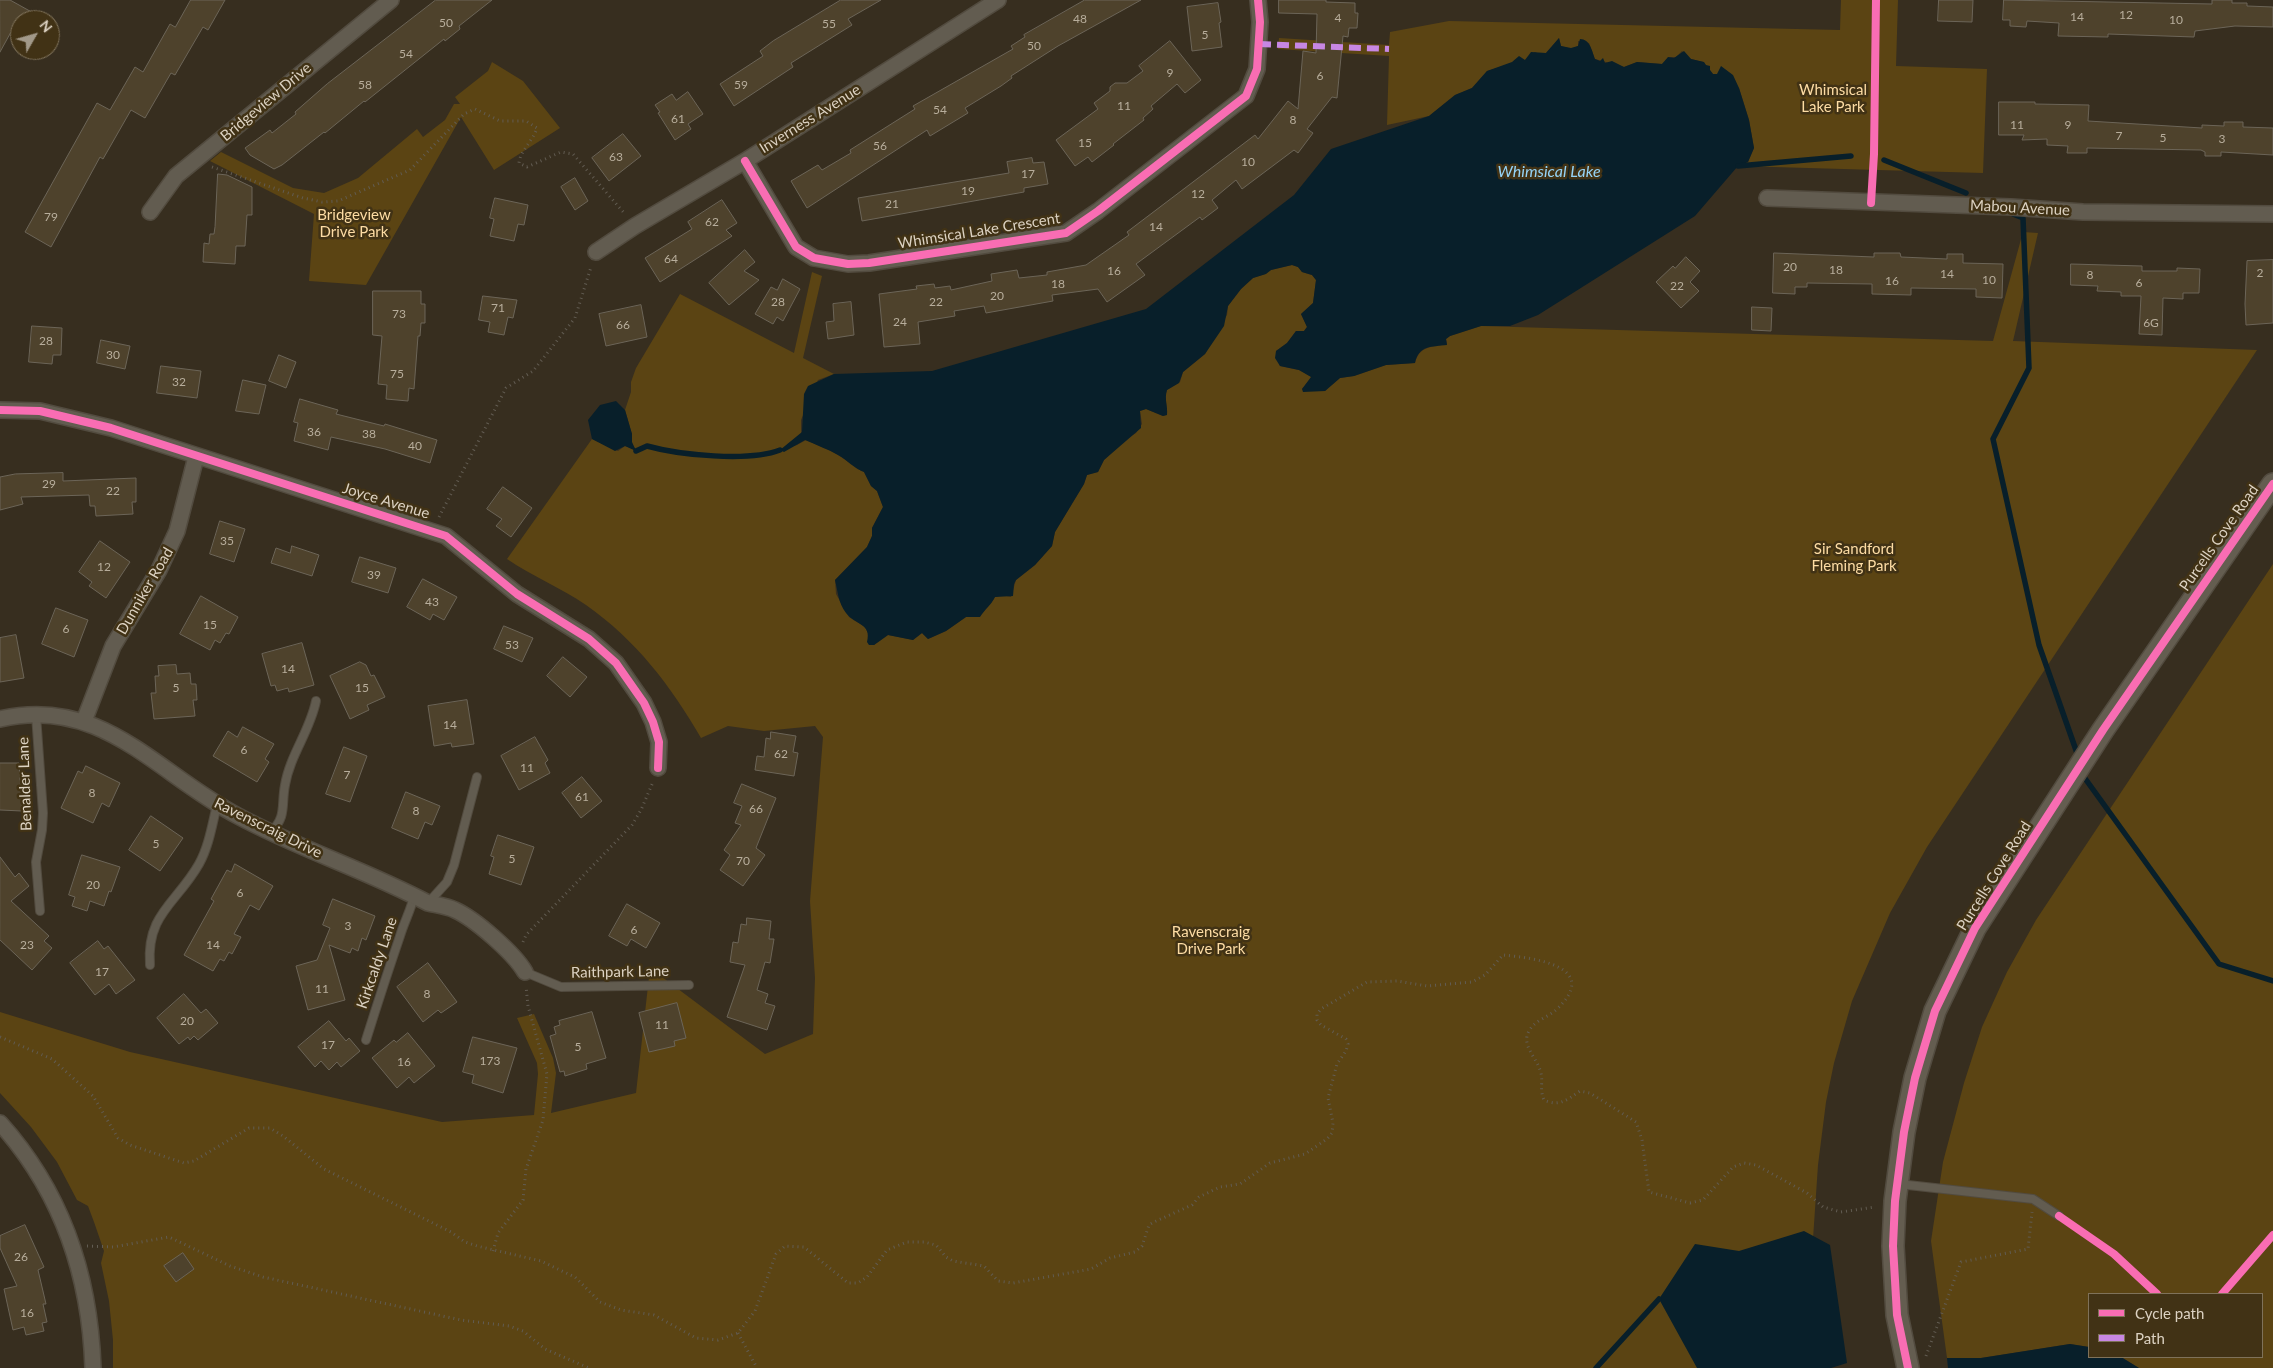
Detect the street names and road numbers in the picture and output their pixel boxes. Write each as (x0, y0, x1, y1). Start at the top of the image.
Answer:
street label: Bridgeview Drive (217, 59, 315, 145)
street label: Inverness Avenue (756, 81, 864, 157)
street label: Mabou Avenue (1970, 196, 2070, 220)
street label: Whimsical Lake Crescent (897, 209, 1061, 253)
street label: Joyce Avenue (340, 479, 432, 523)
street label: Purcells Cove Road (2176, 481, 2262, 595)
street label: Dunniker Road (113, 544, 177, 638)
street label: Benalder Lane (14, 737, 36, 831)
street label: Ravenscraig Drive (211, 794, 325, 862)
street label: Purcells Cove Road (1953, 818, 2035, 934)
street label: Kirkcaldy Lane (353, 915, 401, 1011)
street label: Raithpark Lane (571, 962, 669, 982)

